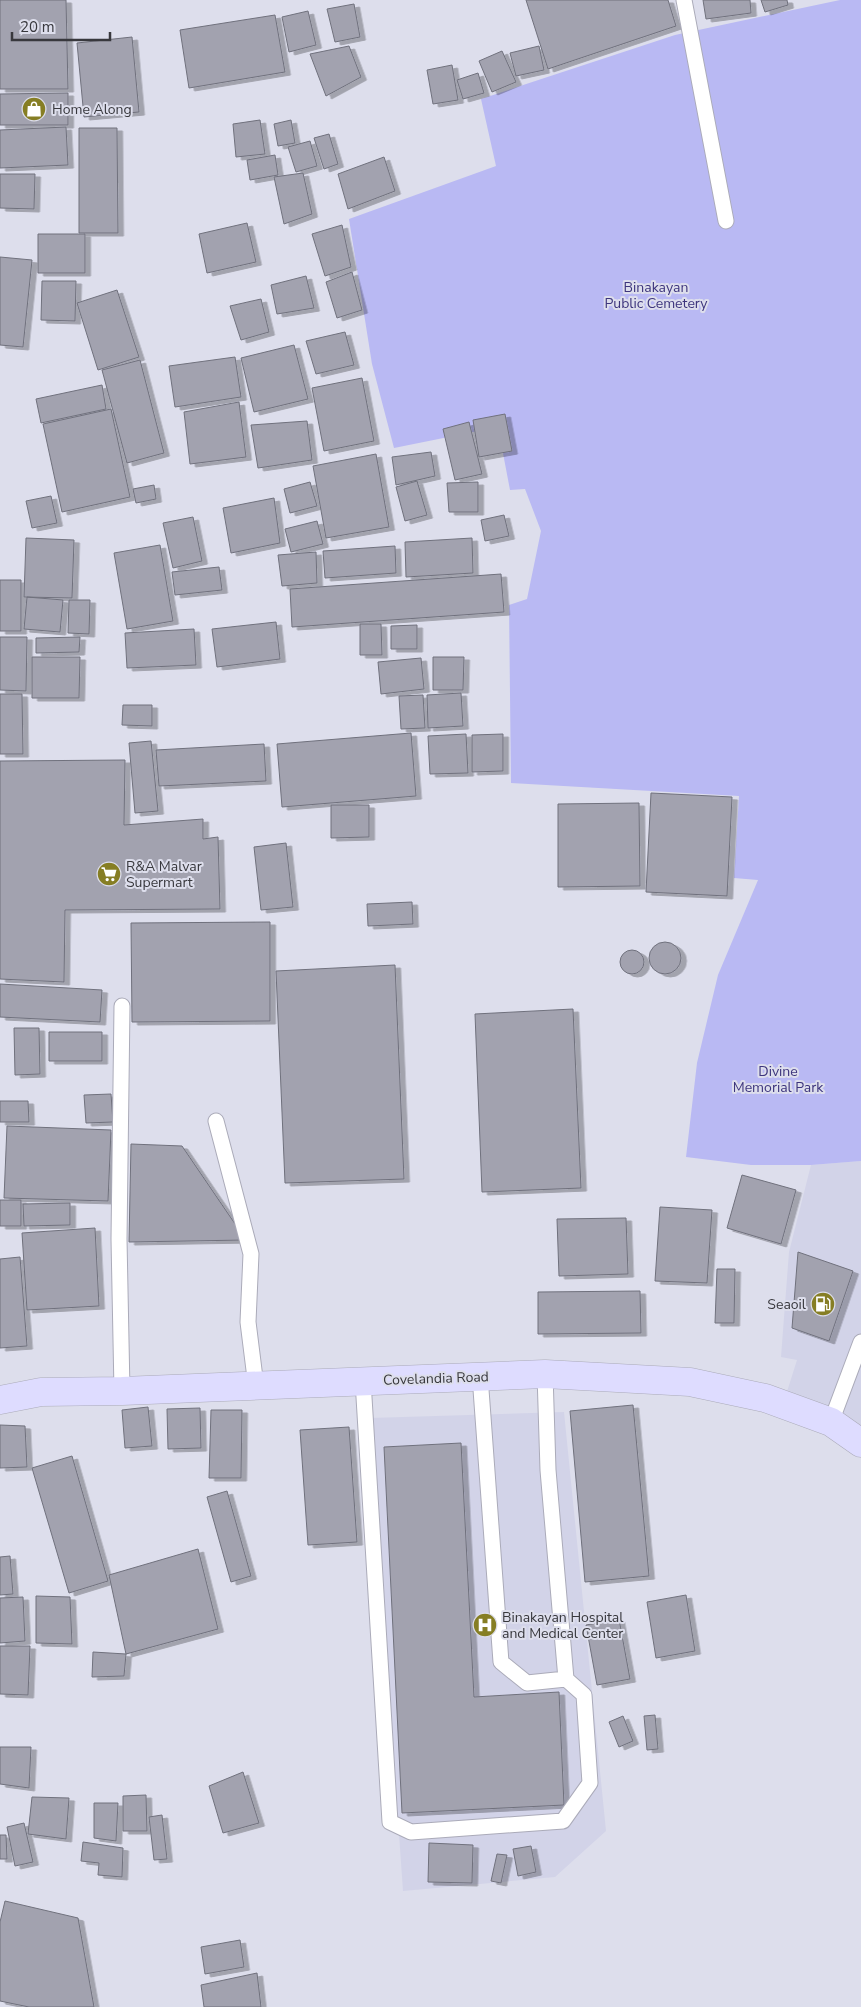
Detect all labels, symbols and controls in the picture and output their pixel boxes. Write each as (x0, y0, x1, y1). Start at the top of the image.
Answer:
scale bar (12, 10, 110, 42)
text: 20 m (20, 17, 55, 37)
shop icon: Home Along (21, 96, 47, 122)
place label: Home Along (52, 100, 132, 119)
park label: Binakayan Public Cemetery (605, 278, 708, 313)
place label: R&A Malvar Supermart (126, 857, 202, 892)
supermarket icon: R&A Malvar Supermart (96, 861, 122, 887)
park label: Divine Memorial Park (733, 1062, 824, 1097)
fuel station icon: Seaoil (810, 1291, 836, 1317)
place label: Seaoil (767, 1295, 807, 1314)
street label: Covelandia Road (383, 1367, 489, 1390)
place label: Binakayan Hospital and Medical Center (502, 1608, 624, 1643)
hospital icon: Binakayan Hospital and Medical Center (472, 1612, 498, 1638)

